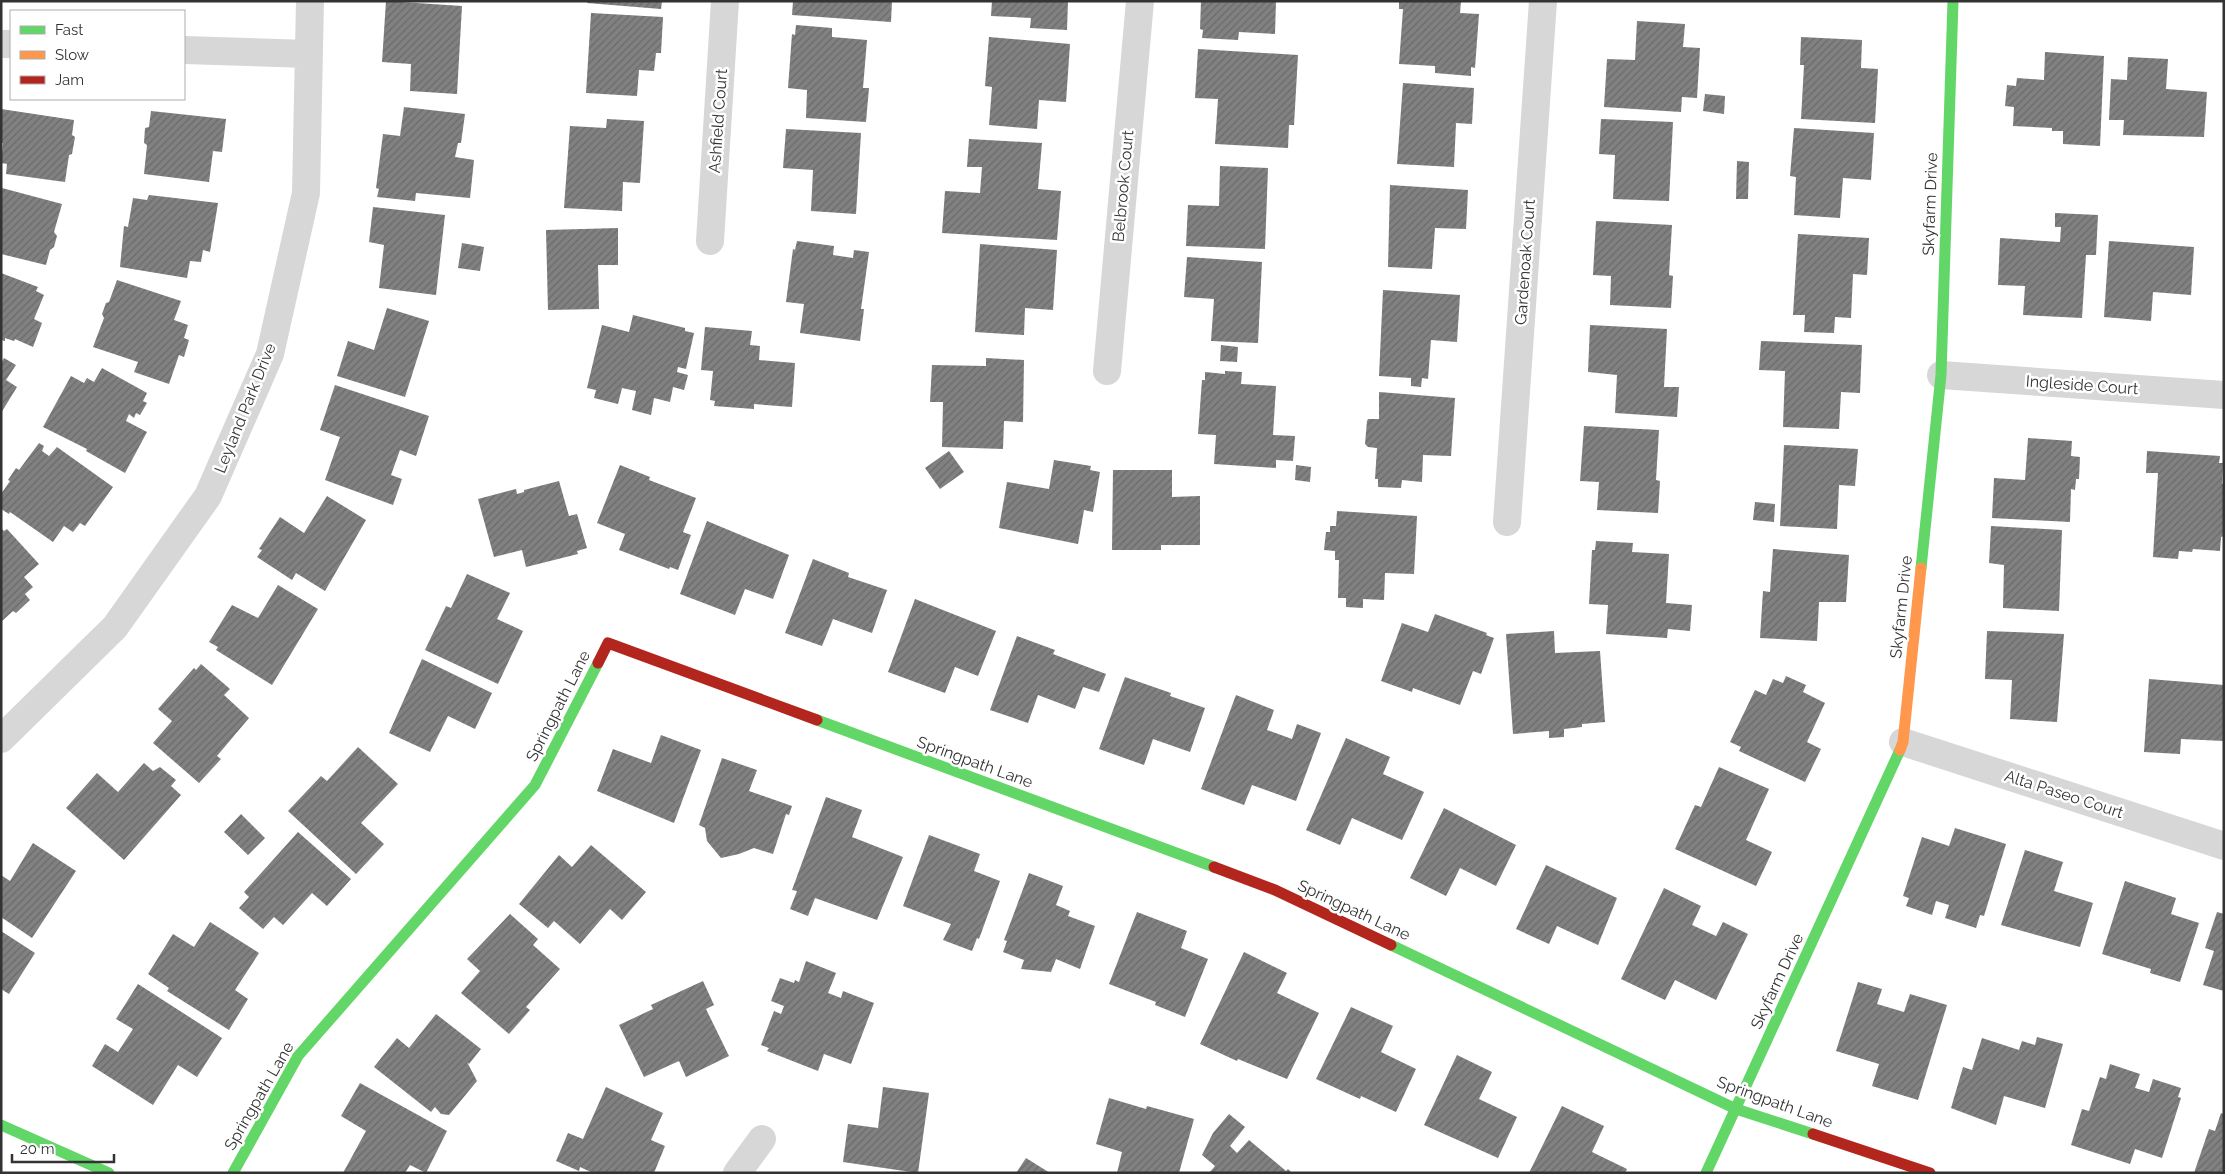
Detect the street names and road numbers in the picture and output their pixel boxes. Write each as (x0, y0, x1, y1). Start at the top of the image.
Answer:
street label: Ashfield Court (705, 68, 731, 174)
street label: Belbrook Court (1109, 129, 1137, 243)
street label: Skyfarm Drive (1919, 152, 1941, 256)
street label: Gardenoak Court (1511, 198, 1539, 326)
street label: Leyland Park Drive (210, 340, 280, 476)
street label: Ingleside Court (2025, 372, 2139, 398)
street label: Skyfarm Drive (1886, 555, 1916, 659)
street label: Springpath Lane (522, 647, 594, 765)
street label: Springpath Lane (914, 732, 1036, 792)
street label: Alta Paseo Court (2002, 766, 2126, 822)
street label: Springpath Lane (1295, 876, 1413, 944)
street label: Skyfarm Drive (1747, 930, 1807, 1032)
street label: Springpath Lane (220, 1038, 298, 1154)
street label: Springpath Lane (1714, 1072, 1836, 1132)

